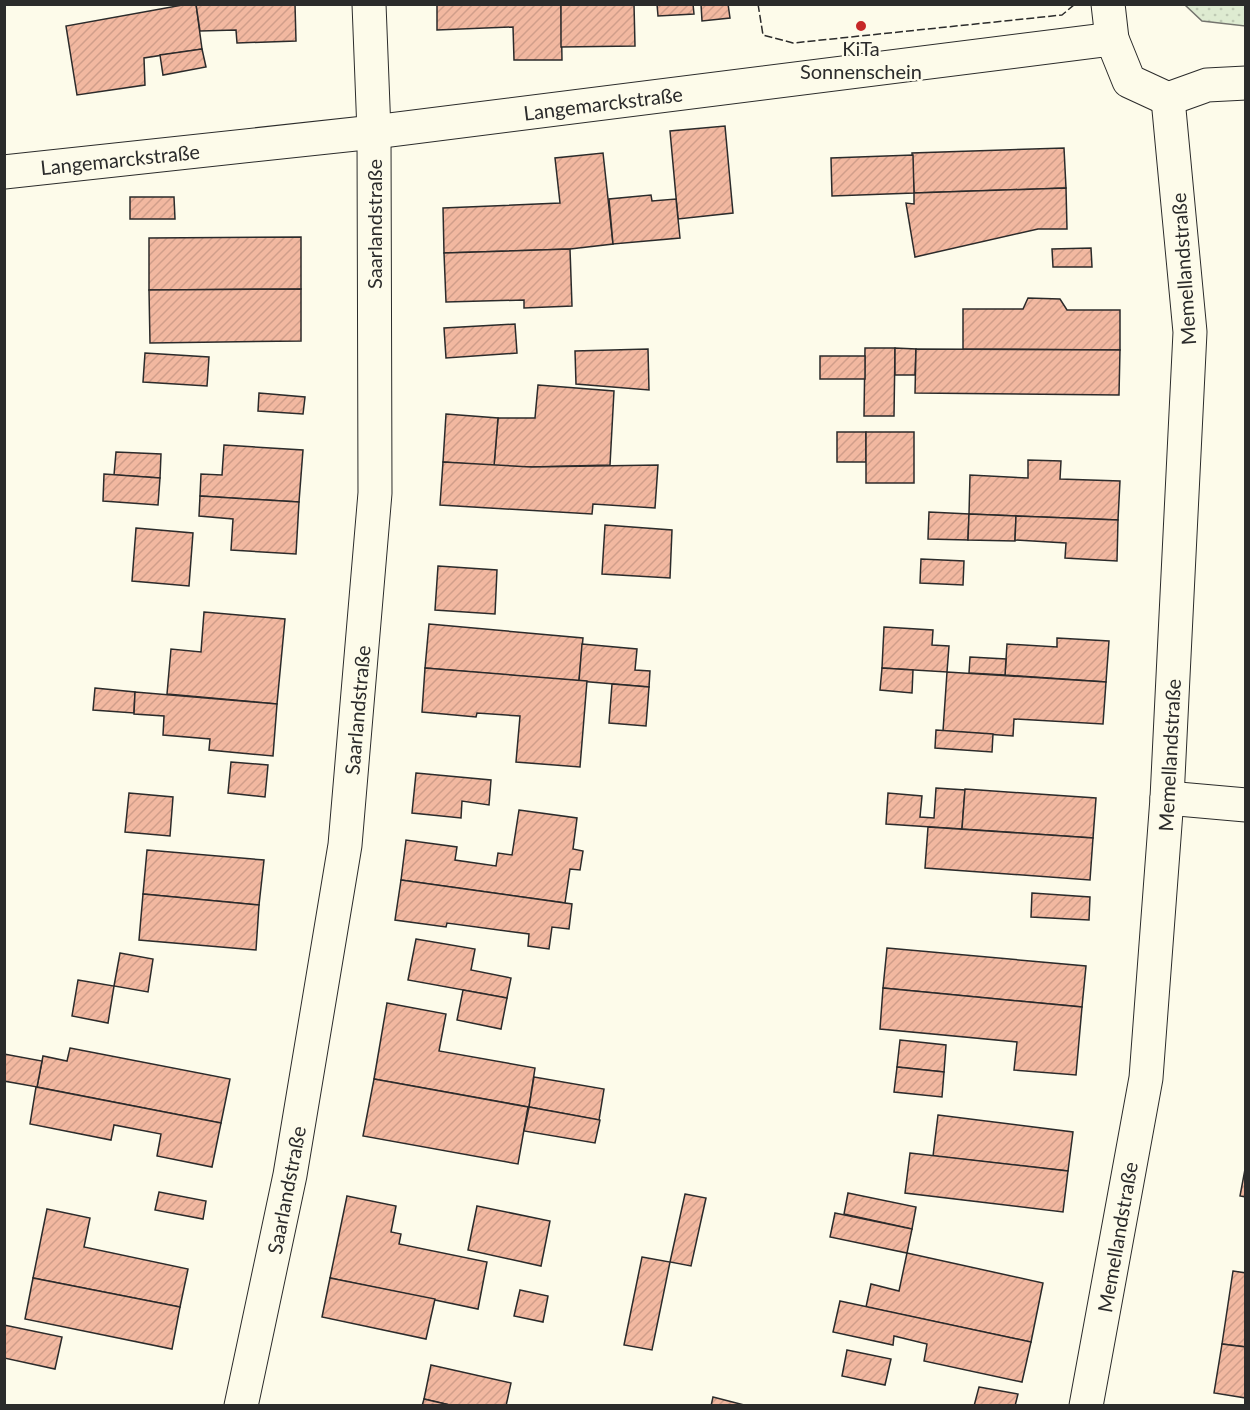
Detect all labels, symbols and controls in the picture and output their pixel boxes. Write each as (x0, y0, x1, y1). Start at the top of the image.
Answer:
marker: KiTa Sonnenschein (854, 19, 868, 33)
place label: KiTa Sonnenschein (800, 36, 922, 83)
street label: Langemarckstraße (522, 81, 684, 125)
street label: Langemarckstraße (39, 139, 201, 179)
street label: Saarlandstraße (362, 159, 386, 289)
street label: Memellandstraße (1166, 192, 1200, 346)
street label: Saarlandstraße (339, 644, 375, 776)
street label: Memellandstraße (1153, 678, 1185, 832)
street label: Saarlandstraße (262, 1124, 310, 1256)
street label: Memellandstraße (1092, 1160, 1142, 1314)

